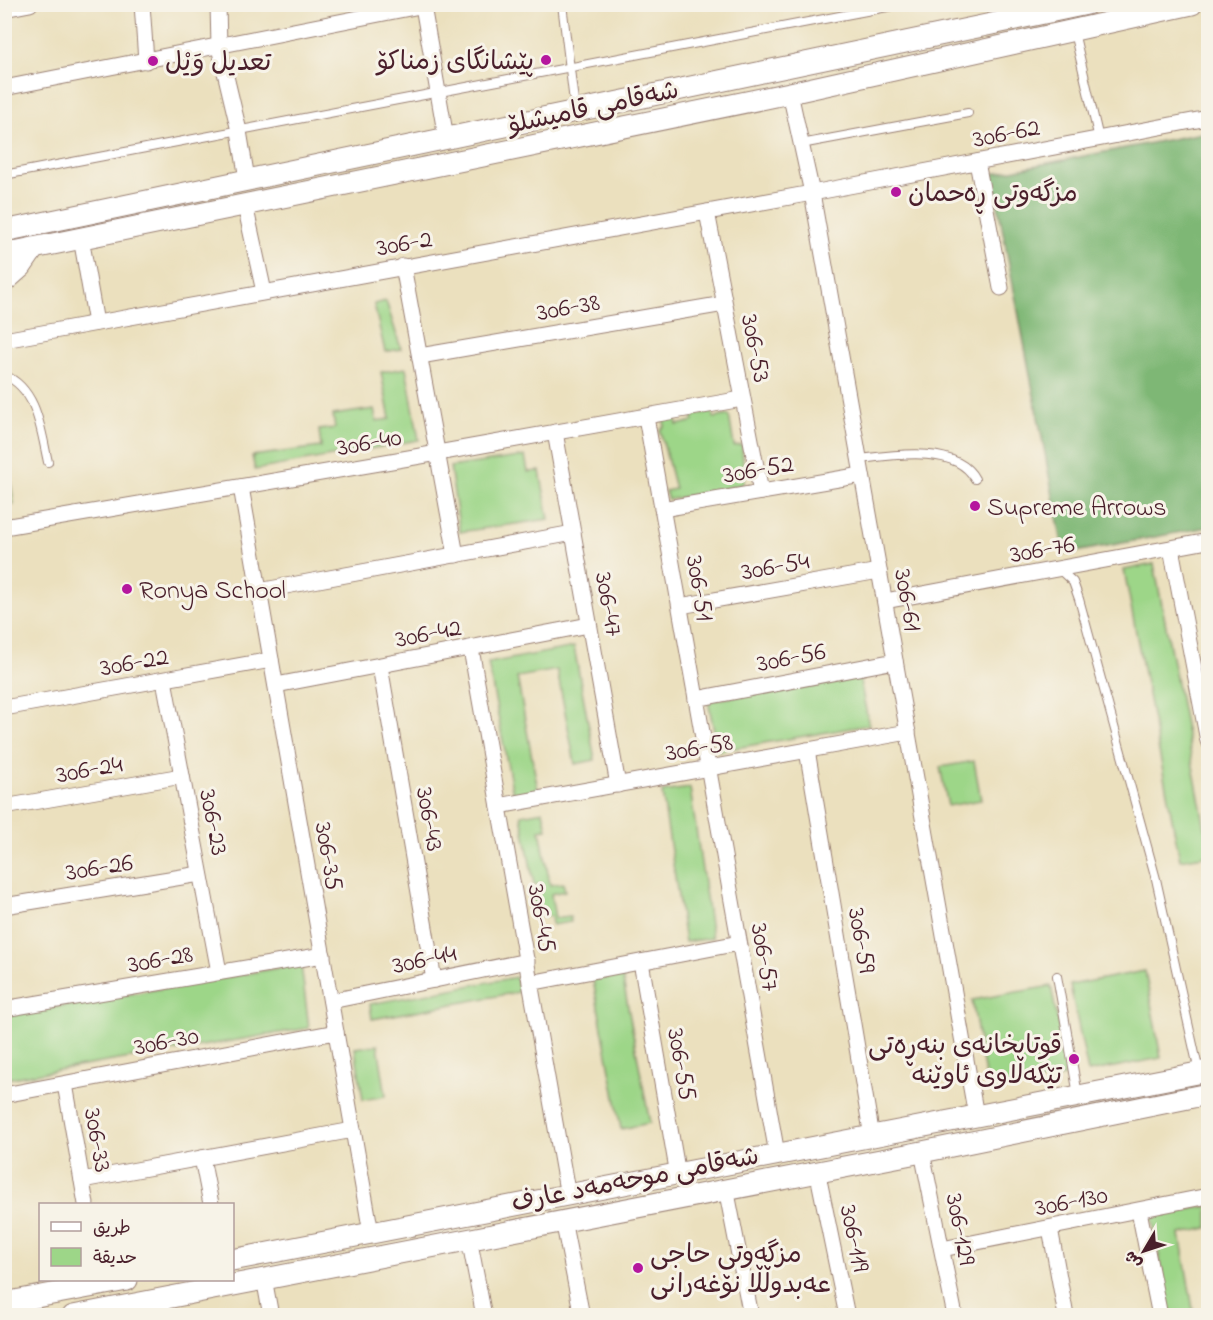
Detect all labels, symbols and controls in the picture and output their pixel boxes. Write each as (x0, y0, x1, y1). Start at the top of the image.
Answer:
place label: پێشانگای زمناكۆ (375, 44, 534, 82)
place label: تعديل وَيْل (165, 45, 272, 83)
marker: پێشانگای زمناكۆ (539, 53, 553, 67)
marker: تعديل وَيْل (146, 54, 160, 68)
street label: شەقامی قامیشلۆ (503, 72, 683, 146)
street label: 306-62 (970, 110, 1043, 160)
place label: مزگەوتی ڕەحمان (908, 176, 1078, 214)
marker: مزگەوتی ڕەحمان (889, 185, 903, 199)
street label: 306-2 (374, 221, 436, 269)
street label: 306-38 (534, 285, 603, 333)
street label: 306-53 (729, 311, 779, 386)
street label: 306-40 (334, 420, 405, 468)
street label: 306-52 (720, 446, 797, 496)
place label: Supreme Arrows (987, 490, 1167, 528)
marker: Supreme Arrows (968, 499, 982, 513)
street label: 306-76 (1007, 527, 1078, 575)
street label: 306-54 (738, 543, 813, 593)
street label: 306-51 (674, 553, 723, 624)
street label: 306-61 (882, 566, 930, 635)
street label: 306-47 (583, 569, 631, 640)
place label: Ronya School (139, 573, 286, 611)
marker: Ronya School (120, 582, 134, 596)
street label: 306-42 (392, 610, 465, 660)
street label: 306-56 (754, 634, 829, 684)
street label: 306-22 (97, 639, 172, 689)
street label: 306-58 (663, 724, 736, 774)
street label: 306-24 (53, 746, 126, 795)
street label: 306-43 (404, 784, 452, 855)
street label: 306-23 (187, 786, 237, 859)
street label: 306-35 (302, 819, 352, 894)
street label: 306-26 (63, 845, 136, 893)
street label: 306-45 (515, 881, 565, 956)
street label: 306-59 (836, 905, 885, 976)
street label: 306-57 (738, 920, 788, 995)
street label: 306-28 (125, 936, 196, 985)
street label: 306-44 (389, 936, 460, 986)
street label: 306-30 (131, 1018, 202, 1068)
street label: 306-55 (655, 1025, 705, 1104)
place label: قوتابخانەی بنەڕەتی تێکەڵاوی ئاوێنە (868, 1028, 1062, 1096)
marker: قوتابخانەی بنەڕەتی تێکەڵاوی ئاوێنە (1067, 1052, 1081, 1066)
street label: 306-33 (72, 1105, 120, 1176)
street label: شەقامی موحەمەد عارف (509, 1138, 763, 1224)
street label: 306-130 (1032, 1177, 1111, 1229)
street label: 306-129 (934, 1191, 985, 1269)
street label: 306-119 (827, 1202, 879, 1276)
legend (39, 1203, 234, 1281)
text: طريق (93, 1216, 131, 1242)
north arrow (1114, 1221, 1174, 1281)
place label: مزگەوتی حاجی عەبدوڵڵا نۆغەرانی (650, 1237, 831, 1305)
text: ش (1119, 1245, 1149, 1274)
text: حديقة (93, 1246, 137, 1272)
marker: مزگەوتی حاجی عەبدوڵڵا نۆغەرانی (631, 1261, 645, 1275)

